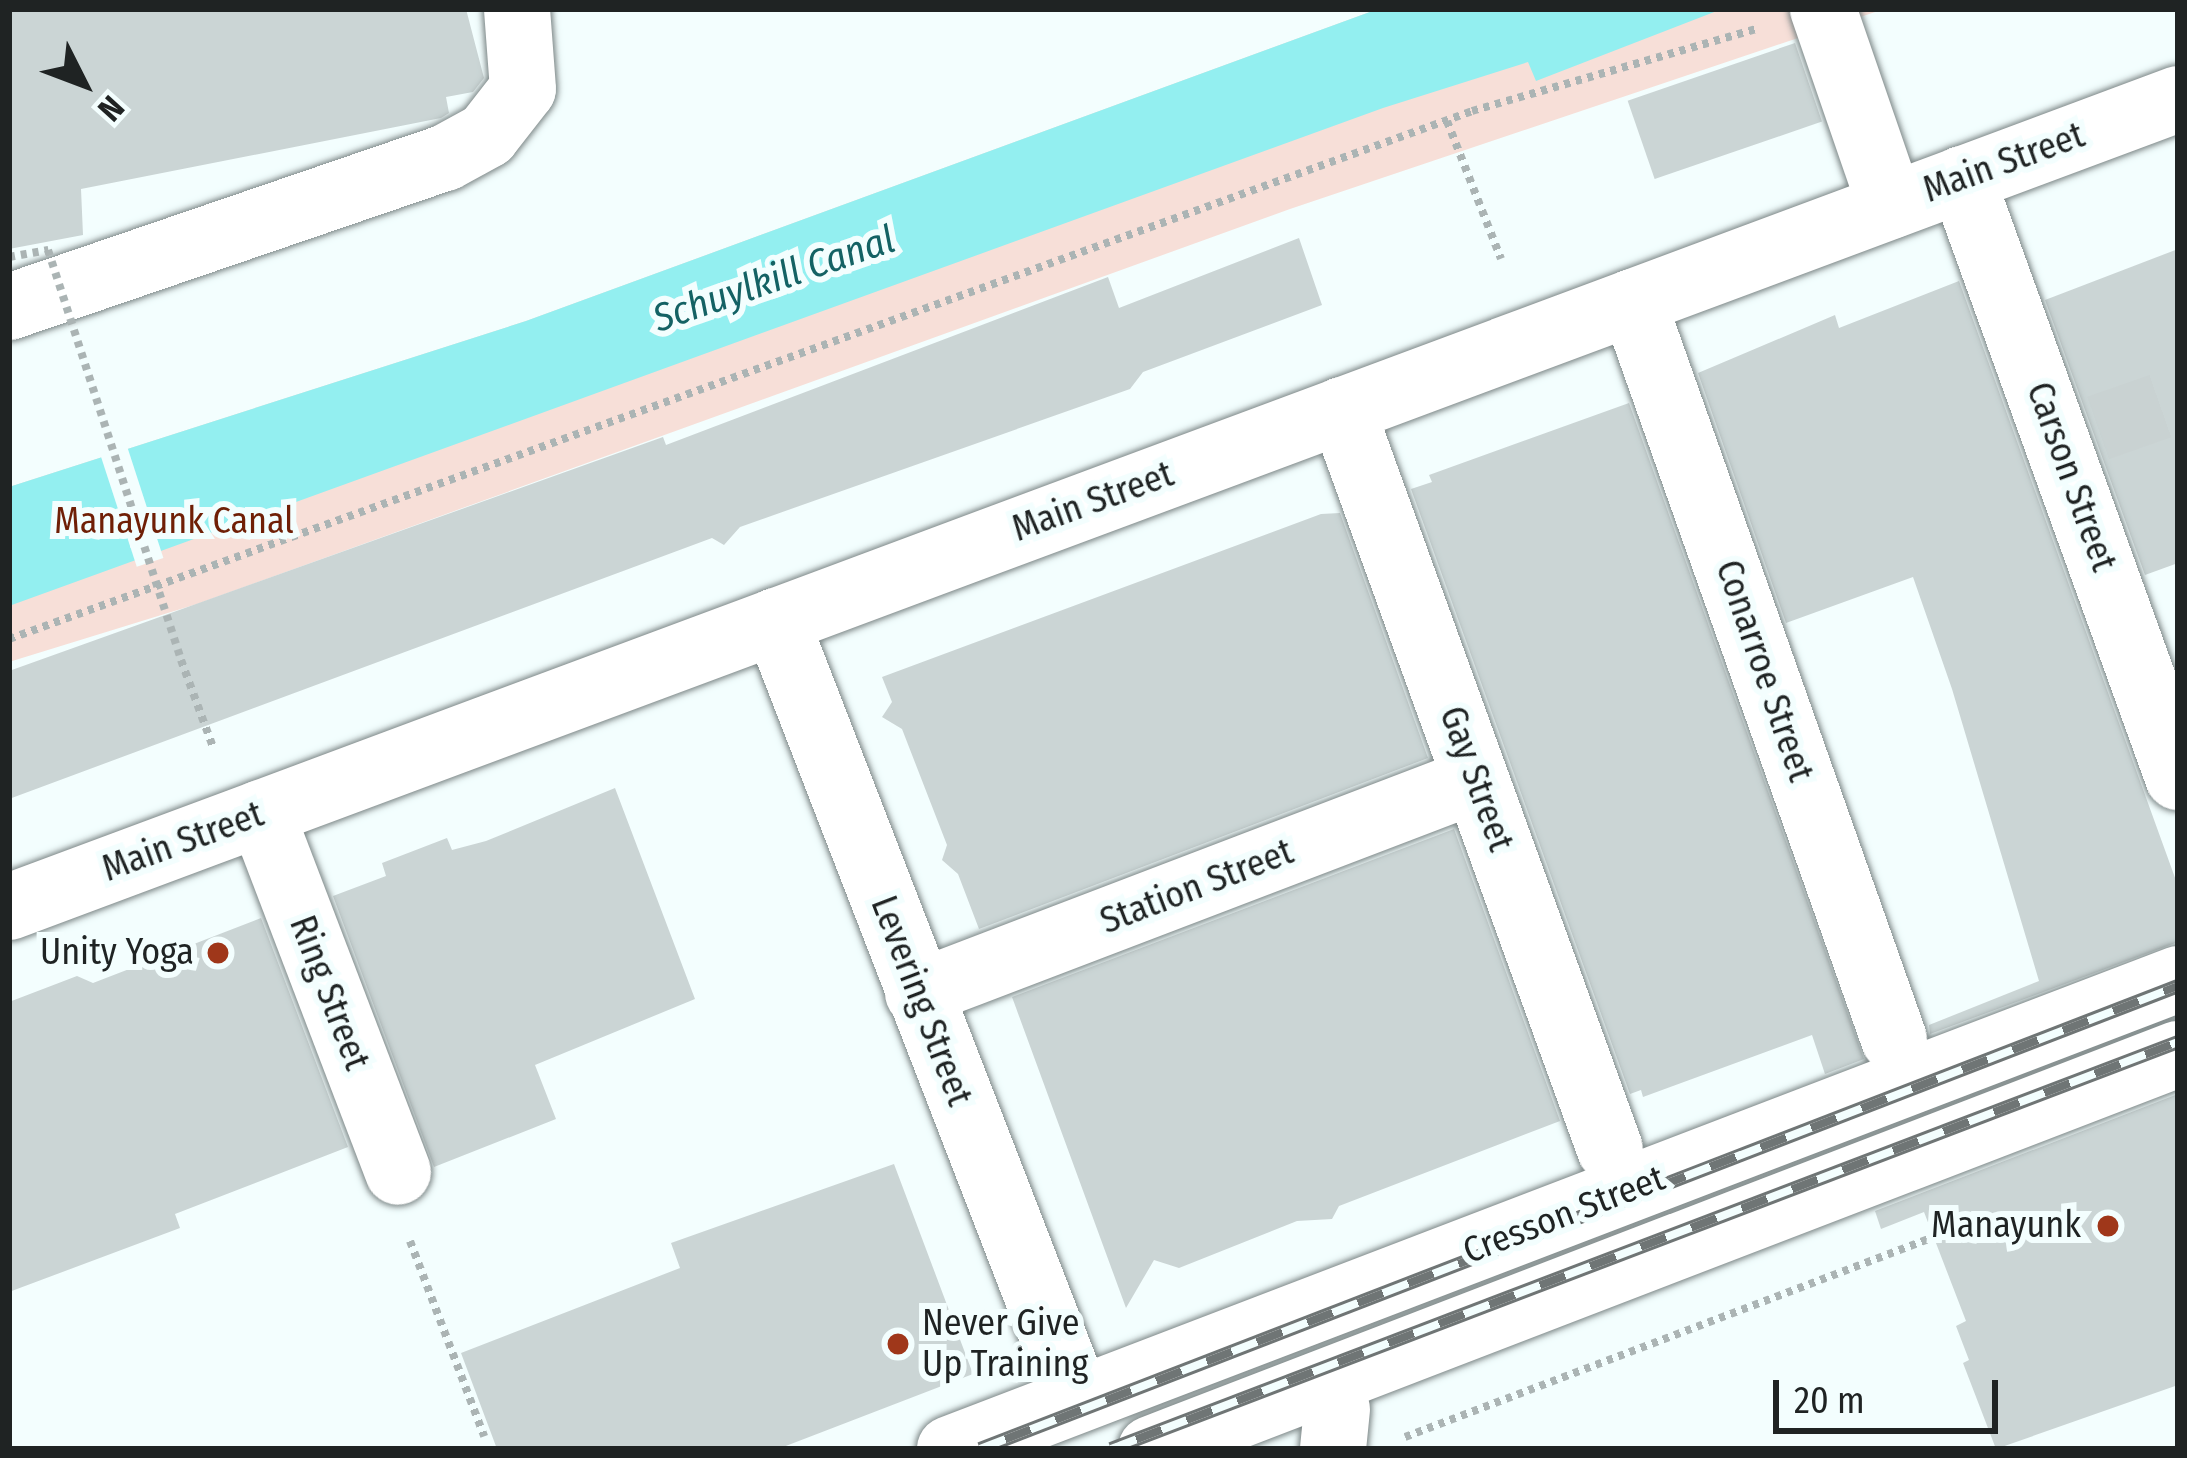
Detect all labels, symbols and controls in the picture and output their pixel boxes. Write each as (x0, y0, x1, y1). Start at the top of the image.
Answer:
north arrow (24, 24, 144, 144)
text: N (89, 87, 132, 129)
street label: Main Street (1918, 114, 2090, 212)
water label: Schuylkill Canal (647, 216, 901, 342)
street label: Carson Street (2017, 377, 2125, 577)
street label: Main Street (1007, 453, 1179, 551)
park label: Manayunk Canal (54, 500, 294, 544)
street label: Conarroe Street (1706, 555, 1822, 787)
street label: Gay Street (1430, 701, 1522, 857)
street label: Main Street (97, 793, 269, 891)
street label: Station Street (1095, 831, 1299, 943)
street label: Levering Street (861, 890, 981, 1112)
street label: Ring Street (280, 910, 378, 1076)
place label: Unity Yoga (40, 931, 194, 975)
marker: Unity Yoga (205, 940, 231, 966)
street label: Cresson Street (1457, 1157, 1671, 1273)
place label: Manayunk (1931, 1204, 2081, 1248)
marker: Manayunk (2092, 1210, 2124, 1242)
place label: Never Give Up Training (922, 1301, 1088, 1386)
marker: Never Give Up Training (885, 1331, 911, 1357)
scale bar (1779, 1356, 2004, 1430)
text: 20 m (1794, 1379, 1865, 1423)

